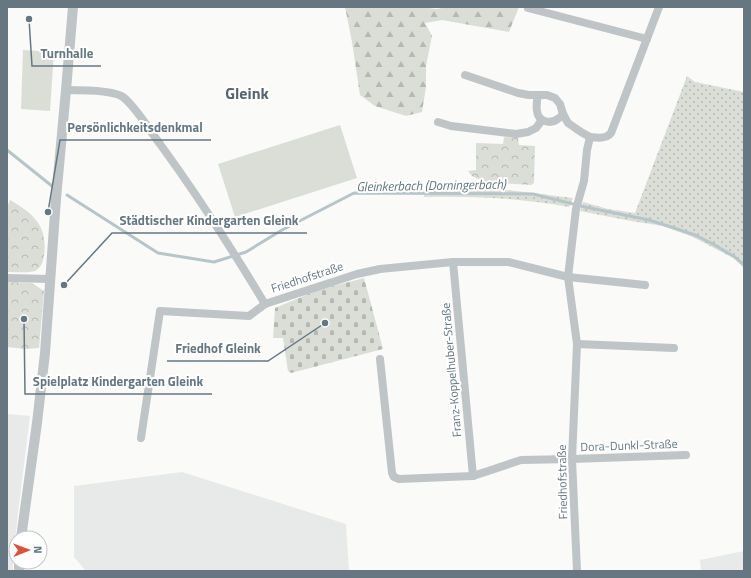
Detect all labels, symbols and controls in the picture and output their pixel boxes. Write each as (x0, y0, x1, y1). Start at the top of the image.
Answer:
callout: Turnhalle (32, 41, 101, 66)
text: Turnhalle (41, 43, 94, 63)
district label: Gleink (225, 81, 269, 105)
callout: Persönlichkeitsdenkmal (60, 115, 211, 140)
text: Persönlichkeitsdenkmal (67, 117, 203, 137)
water label: Gleinkerbach (Dorningerbach) (356, 174, 507, 196)
callout: Städtischer Kindergarten Gleink (112, 208, 307, 233)
text: Städtischer Kindergarten Gleink (119, 210, 299, 230)
street label: Friedhofstraße (268, 256, 346, 298)
street label: Franz-Koppelhuber-Straße (436, 302, 466, 438)
callout: Friedhof Gleink (167, 336, 268, 361)
text: Friedhof Gleink (175, 338, 261, 358)
callout: Spielplatz Kindergarten Gleink (25, 369, 212, 394)
text: Spielplatz Kindergarten Gleink (33, 371, 203, 391)
street label: Dora-Dunkl-Straße (580, 434, 678, 456)
street label: Friedhofstraße (552, 444, 572, 520)
north arrow (8, 530, 48, 570)
text: N (30, 546, 46, 554)

